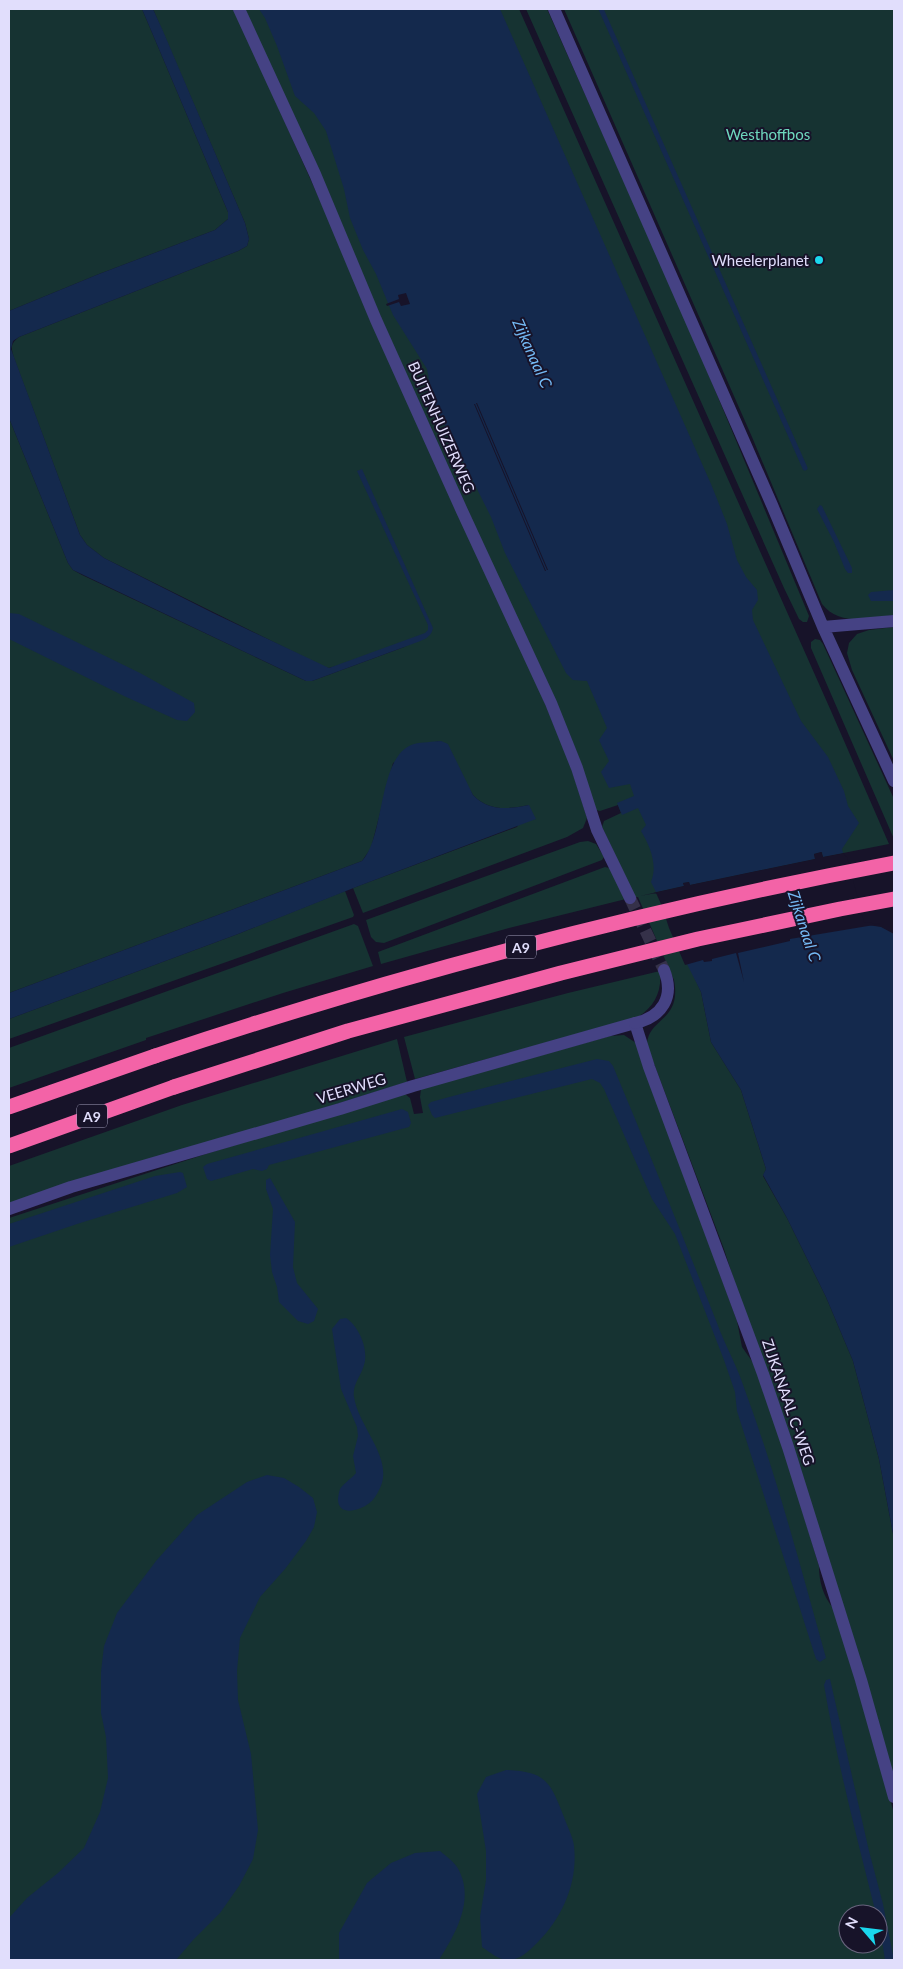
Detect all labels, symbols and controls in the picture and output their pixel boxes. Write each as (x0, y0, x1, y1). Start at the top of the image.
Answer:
park label: Westhoffbos (726, 125, 810, 143)
place label: Wheelerplanet (711, 251, 810, 269)
marker: Wheelerplanet (813, 254, 825, 266)
water label: Zijkanaal C (509, 315, 557, 391)
street label: BUITENHUIZERWEG (405, 358, 479, 496)
water label: Zijkanaal C (784, 887, 826, 965)
road number: A9 (506, 936, 536, 959)
street label: VEERWEG (314, 1069, 388, 1107)
road number: A9 (77, 1104, 107, 1128)
street label: ZIJKANAAL C-WEG (759, 1336, 819, 1468)
north arrow (838, 1904, 888, 1954)
text: N (841, 1914, 861, 1931)

